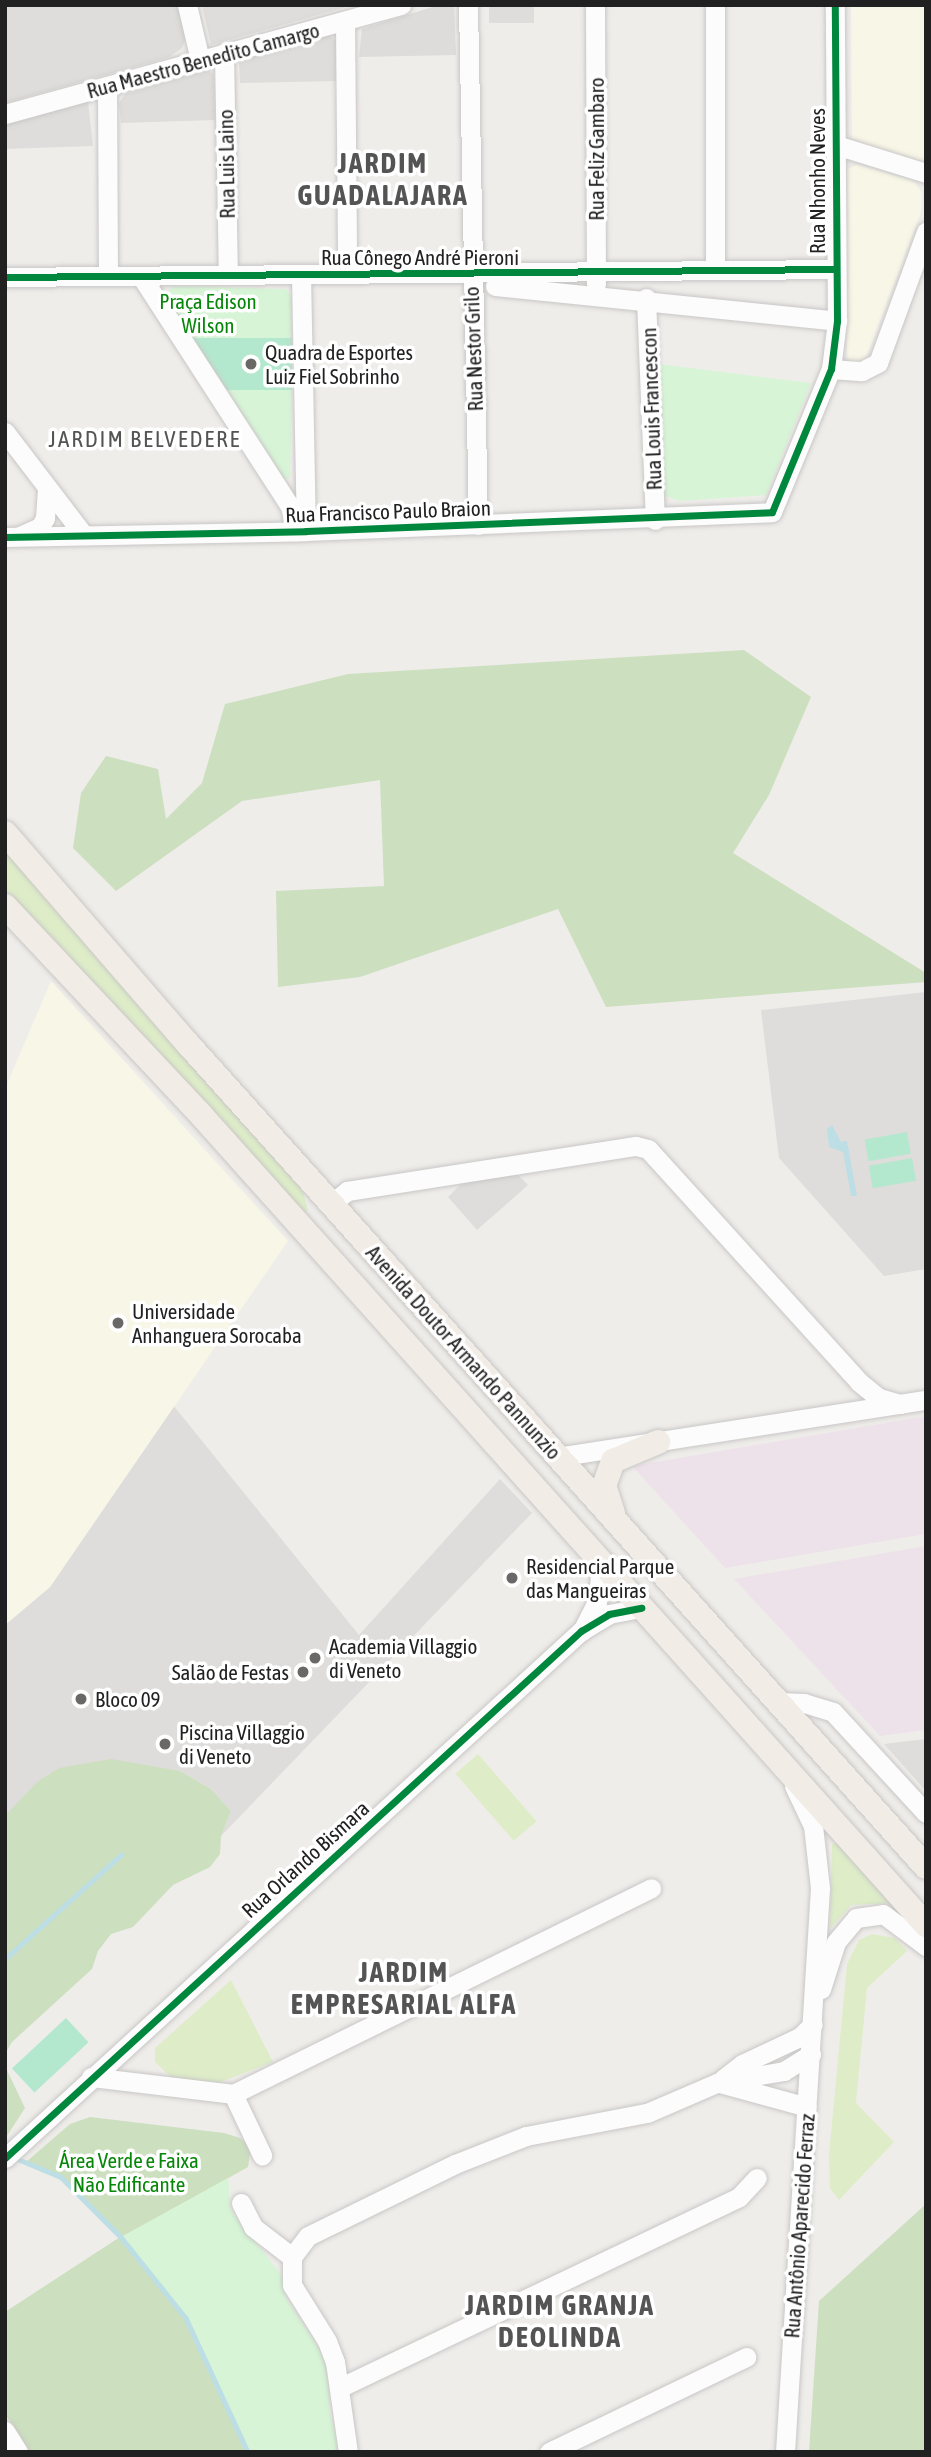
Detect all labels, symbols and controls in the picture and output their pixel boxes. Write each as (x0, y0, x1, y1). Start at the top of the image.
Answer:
street label: Rua Maestro Benedito Camargo (84, 17, 322, 103)
street label: Rua Feliz Gambaro (583, 77, 609, 221)
street label: Rua Nhonho Neves (804, 108, 830, 254)
street label: Rua Luis Laino (212, 109, 240, 219)
district label: JARDIM GUADALAJARA (299, 146, 467, 212)
street label: Rua Cônego André Pieroni (321, 244, 519, 270)
street label: Rua Nestor Grilo (458, 286, 488, 412)
park label: Praça Edison Wilson (159, 288, 257, 338)
street label: Rua Louis Francescon (636, 327, 666, 491)
place label: Quadra de Esportes Luiz Fiel Sobrinho (265, 339, 413, 389)
marker: Quadra de Esportes Luiz Fiel Sobrinho (243, 356, 259, 372)
district label: JARDIM BELVEDERE (51, 425, 239, 453)
street label: Rua Francisco Paulo Braion (285, 495, 491, 527)
street label: Avenida Doutor Armando Pannunzio (361, 1240, 567, 1464)
place label: Universidade Anhanguera Sorocaba (132, 1298, 302, 1348)
marker: Universidade Anhanguera Sorocaba (110, 1315, 126, 1331)
place label: Residencial Parque das Mangueiras (526, 1553, 674, 1603)
marker: Residencial Parque das Mangueiras (504, 1570, 520, 1586)
place label: Academia Villaggio di Veneto (329, 1633, 477, 1683)
marker: Academia Villaggio di Veneto (307, 1650, 323, 1666)
place label: Salão de Festas (172, 1659, 289, 1685)
marker: Salão de Festas (295, 1664, 311, 1680)
place label: Bloco 09 (95, 1686, 160, 1712)
marker: Bloco 09 (73, 1691, 89, 1707)
place label: Piscina Villaggio di Veneto (179, 1719, 305, 1769)
marker: Piscina Villaggio di Veneto (157, 1736, 173, 1752)
street label: Rua Orlando Bismara (236, 1795, 374, 1923)
district label: JARDIM EMPRESARIAL ALFA (293, 1955, 515, 2021)
street label: Rua Antônio Aparecido Ferraz (779, 2113, 819, 2339)
park label: Área Verde e Faixa Não Edificante (59, 2147, 199, 2197)
district label: JARDIM GRANJA DEOLINDA (467, 2288, 653, 2354)

